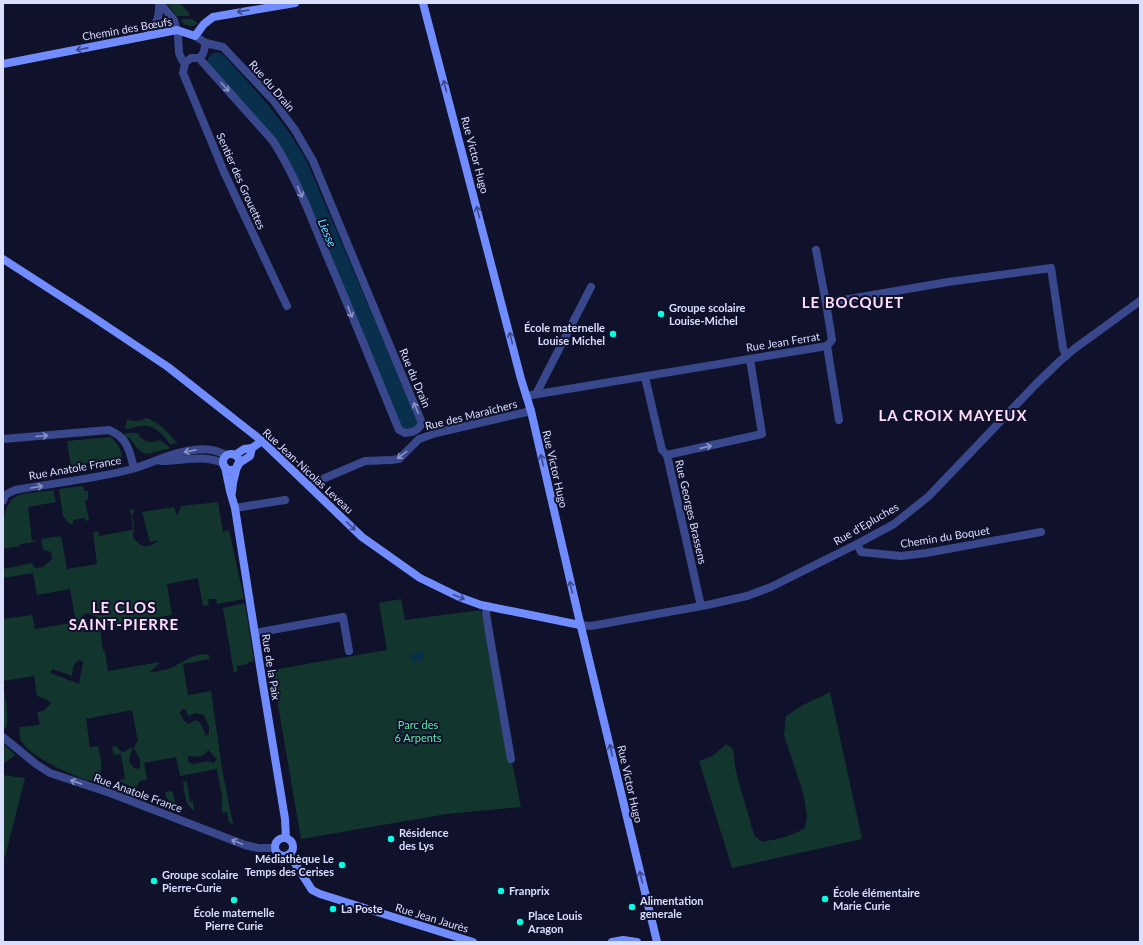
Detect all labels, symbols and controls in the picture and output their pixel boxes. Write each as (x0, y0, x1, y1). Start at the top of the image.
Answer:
one-way arrow (237, 8, 250, 16)
street label: Chemin des Bœufs (81, 14, 173, 43)
one-way arrow (76, 45, 89, 53)
street label: Rue du Drain (247, 58, 298, 114)
one-way arrow (441, 80, 448, 93)
one-way arrow (220, 82, 230, 92)
street label: Rue Victor Hugo (459, 115, 492, 195)
street label: Sentier des Grouettes (214, 130, 269, 231)
one-way arrow (297, 185, 304, 197)
one-way arrow (474, 206, 482, 219)
water label: Liesse (315, 216, 340, 250)
district label: LE BOCQUET (802, 293, 904, 311)
place label: Groupe scolaire Louise-Michel (669, 301, 746, 327)
one-way arrow (347, 305, 355, 317)
marker: Groupe scolaire Louise-Michel (656, 309, 666, 319)
place label: École maternelle Louise Michel (524, 321, 605, 347)
marker: École maternelle Louise Michel (608, 329, 618, 339)
street label: Rue Jean Ferrat (745, 329, 821, 354)
one-way arrow (506, 332, 514, 345)
street label: Rue du Drain (397, 346, 434, 409)
street label: Rue des Maraîchers (423, 397, 518, 432)
one-way arrow (412, 403, 419, 415)
district label: LA CROIX MAYEUX (878, 406, 1028, 424)
street label: Rue Jean-Nicolas Leveau (260, 425, 356, 516)
street label: Rue Victor Hugo (540, 429, 571, 509)
one-way arrow (35, 432, 48, 440)
one-way arrow (699, 442, 712, 450)
one-way arrow (184, 447, 197, 455)
one-way arrow (397, 451, 408, 459)
street label: Rue Anatole France (28, 453, 122, 482)
one-way arrow (538, 454, 545, 467)
street label: Rue Georges Brassens (673, 458, 710, 566)
one-way arrow (30, 482, 43, 490)
street label: Rue d'Epluches (831, 500, 901, 547)
one-way arrow (346, 521, 356, 531)
street label: Chemin du Boquet (899, 523, 991, 550)
one-way arrow (567, 580, 575, 593)
one-way arrow (453, 594, 465, 601)
district label: LE CLOS SAINT-PIERRE (69, 598, 179, 633)
street label: Rue de la Paix (260, 633, 283, 702)
park label: Parc des 6 Arpents (395, 718, 442, 744)
one-way arrow (606, 744, 614, 757)
street label: Rue Victor Hugo (615, 744, 646, 824)
street label: Rue Anatole France (92, 770, 185, 815)
one-way arrow (70, 778, 83, 785)
place label: Résidence des Lys (399, 826, 449, 852)
marker: Résidence des Lys (386, 834, 396, 844)
one-way arrow (232, 837, 244, 845)
place label: Médiathèque Le Temps des Cerises (245, 852, 334, 878)
marker: Médiathèque Le Temps des Cerises (337, 860, 347, 870)
place label: Groupe scolaire Pierre-Curie (162, 868, 239, 894)
one-way arrow (637, 871, 644, 884)
marker: Groupe scolaire Pierre-Curie (149, 876, 159, 886)
place label: Franprix (509, 884, 550, 897)
marker: Franprix (496, 886, 506, 896)
place label: École élémentaire Marie Curie (833, 886, 920, 912)
place label: Alimentation generale (639, 894, 704, 920)
marker: École élémentaire Marie Curie (820, 894, 830, 904)
marker: École maternelle Pierre Curie (229, 895, 239, 905)
street label: Rue Jean Jaurès (394, 900, 471, 935)
place label: La Poste (341, 902, 383, 915)
marker: Alimentation generale (627, 902, 637, 912)
marker: La Poste (328, 904, 338, 914)
place label: École maternelle Pierre Curie (193, 906, 275, 932)
place label: Place Louis Aragon (527, 909, 583, 935)
marker: Place Louis Aragon (515, 917, 525, 927)

